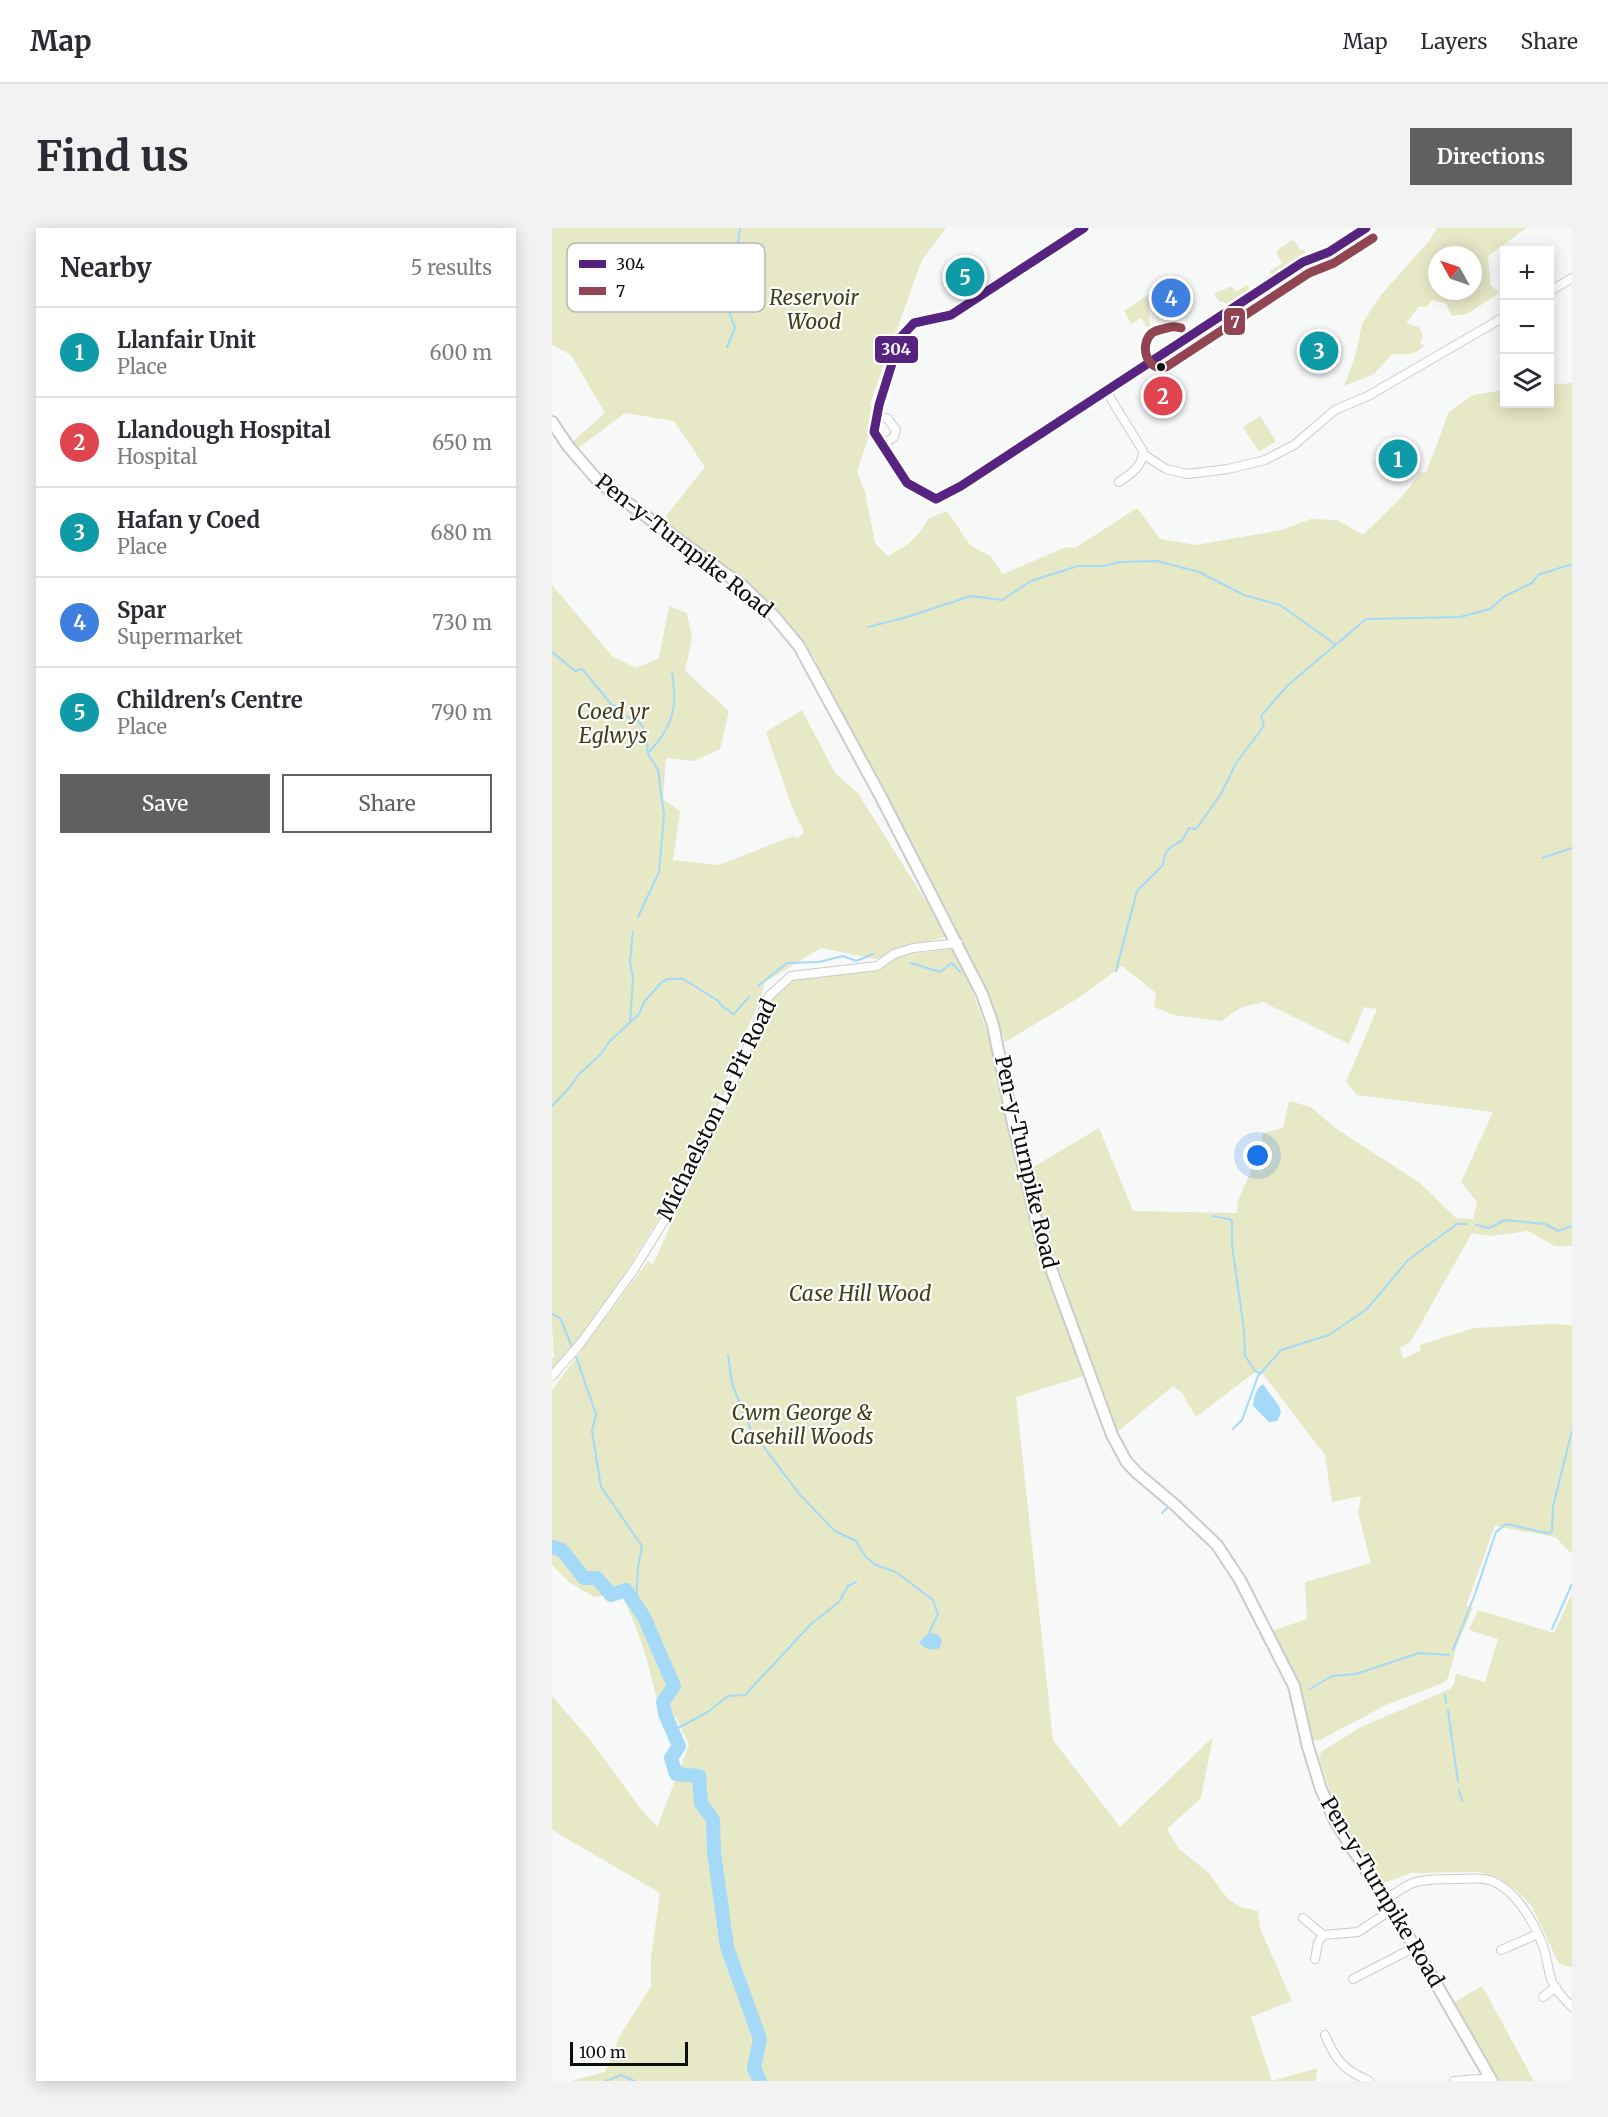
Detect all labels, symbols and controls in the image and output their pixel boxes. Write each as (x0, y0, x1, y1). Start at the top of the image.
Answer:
text: Map (30, 23, 92, 59)
text: Map (1343, 28, 1388, 55)
text: Layers (1421, 28, 1488, 55)
text: Share (1521, 28, 1578, 55)
button: Directions (1410, 128, 1572, 185)
text: Find us (36, 130, 189, 182)
legend (567, 243, 765, 312)
north arrow (1428, 246, 1482, 300)
map controls (1500, 246, 1554, 408)
button: + (1500, 246, 1554, 300)
text: Nearby (60, 251, 152, 284)
text: 304 (616, 254, 645, 274)
pin: 5 (946, 254, 984, 300)
text: 5 results (411, 255, 492, 280)
pin: 4 (1152, 276, 1190, 320)
text: 7 (616, 281, 625, 301)
park label: Reservoir Wood (769, 284, 859, 335)
button: − (1500, 300, 1554, 354)
line badge: 7 (1223, 307, 1246, 336)
text: 7 (1230, 312, 1240, 332)
text: Llanfair Unit (117, 326, 256, 354)
pin: 3 (1300, 328, 1338, 374)
line badge: 304 (874, 335, 919, 364)
text: 304 (881, 339, 911, 359)
text: 1 (75, 340, 84, 365)
text: 600 m (429, 340, 492, 365)
text: Place (117, 354, 167, 379)
button: layers (1500, 354, 1554, 408)
unlabelled marker (1155, 361, 1167, 373)
pin: 2 (1144, 374, 1182, 418)
text: Llandough Hospital (117, 416, 331, 444)
text: 2 (74, 430, 85, 455)
text: 650 m (432, 430, 492, 455)
pin: 1 (1378, 436, 1418, 482)
text: Hospital (117, 444, 197, 469)
street label: Pen-y-Turnpike Road (590, 468, 779, 623)
text: Hafan y Coed (117, 506, 260, 534)
text: 3 (74, 520, 85, 545)
text: 680 m (431, 520, 492, 545)
text: Place (117, 534, 167, 559)
text: Spar (117, 596, 167, 624)
text: 4 (73, 610, 86, 635)
text: 730 m (432, 610, 492, 635)
text: Supermarket (117, 624, 243, 649)
text: Children's Centre (117, 686, 303, 714)
park label: Coed yr Eglwys (577, 698, 650, 749)
text: 5 (74, 700, 85, 725)
text: 790 m (431, 700, 492, 725)
text: Place (117, 714, 167, 739)
button: Save (60, 774, 270, 833)
button: Share (282, 774, 492, 833)
street label: Michaelston Le Pit Road (651, 994, 782, 1225)
street label: Pen-y-Turnpike Road (989, 1053, 1064, 1271)
your location (1243, 1141, 1272, 1170)
park label: Case Hill Wood (789, 1280, 931, 1307)
park label: Cwm George & Casehill Woods (730, 1399, 874, 1450)
street label: Pen-y-Turnpike Road (1315, 1792, 1450, 1992)
scale bar (570, 2039, 688, 2066)
text: 100 m (579, 2042, 626, 2062)

